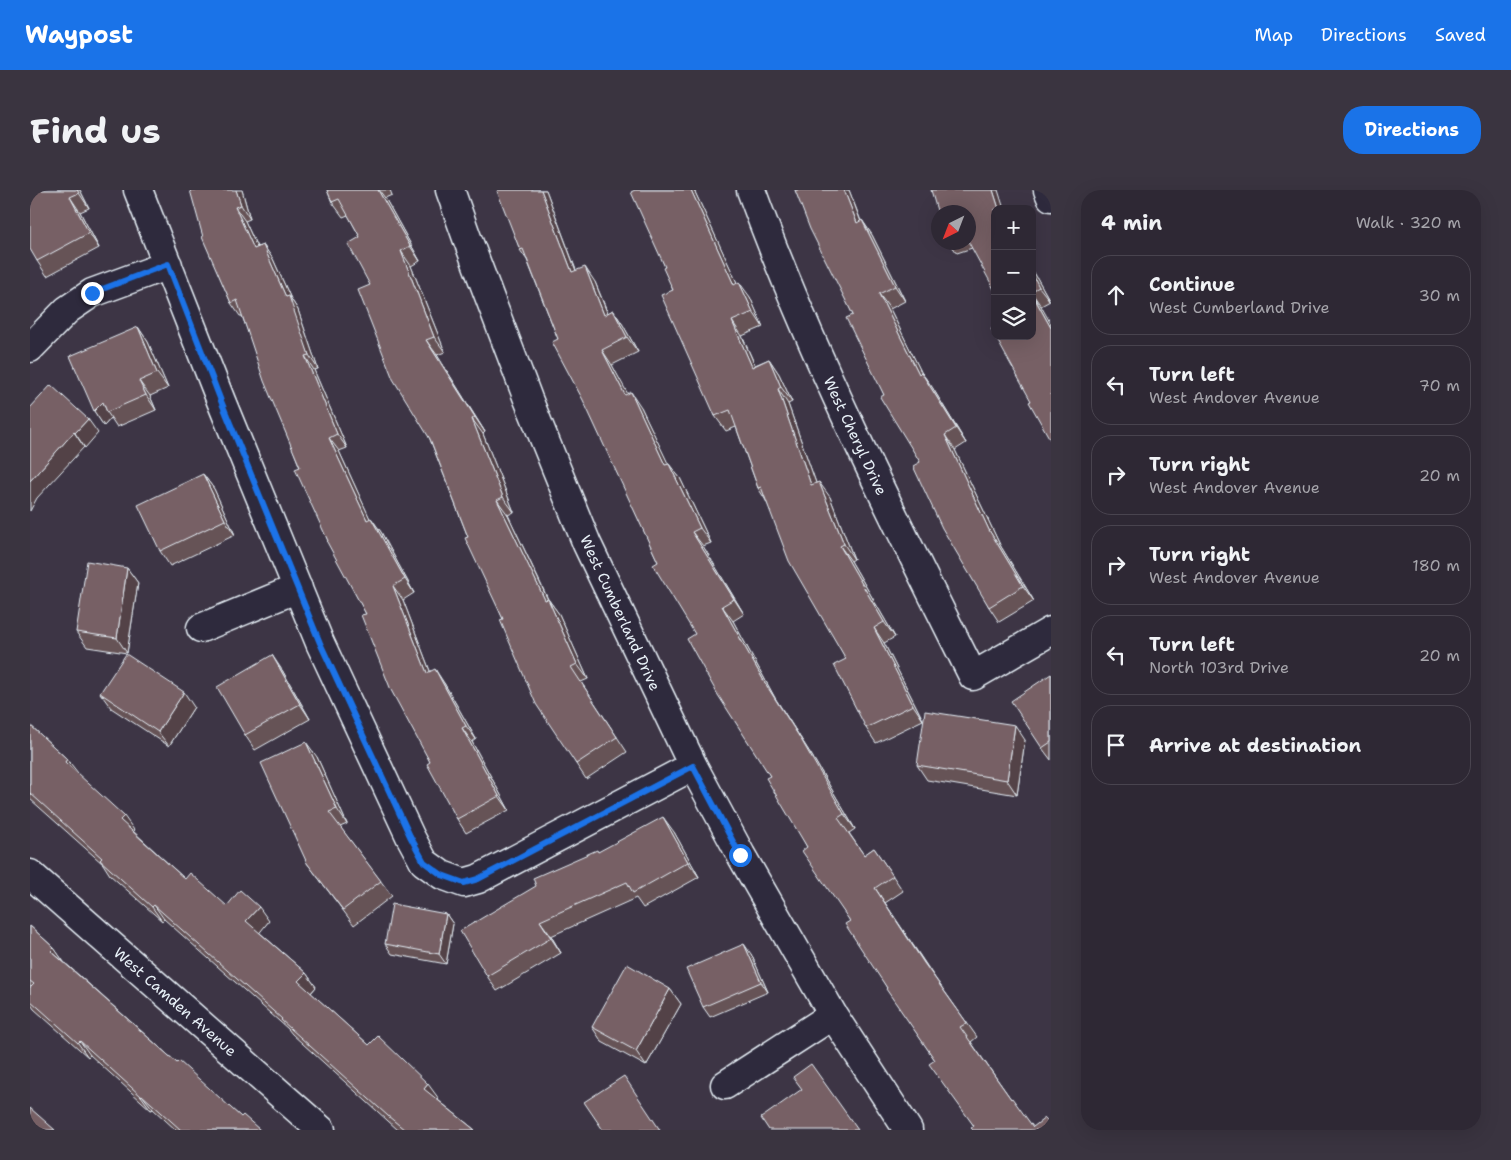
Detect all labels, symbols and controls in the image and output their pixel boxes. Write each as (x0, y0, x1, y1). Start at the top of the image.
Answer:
text: Waypost (25, 19, 133, 51)
text: Map (1255, 23, 1293, 47)
text: Directions (1321, 23, 1407, 47)
text: Saved (1435, 23, 1486, 47)
button: Directions (1343, 106, 1481, 154)
text: Find us (30, 107, 161, 154)
north arrow (931, 205, 976, 250)
map controls (991, 205, 1036, 340)
button: + (991, 205, 1036, 250)
text: 4 min (1101, 209, 1162, 237)
text: Walk · 320 m (1356, 212, 1461, 233)
button: − (991, 250, 1036, 295)
text: Continue (1149, 272, 1235, 297)
icon: ahead (1102, 281, 1130, 309)
route end (81, 282, 104, 305)
text: 30 m (1419, 285, 1460, 306)
button: layers (991, 295, 1036, 340)
text: West Cumberland Drive (1149, 297, 1330, 318)
text: Turn left (1149, 362, 1235, 387)
icon: left (1102, 371, 1130, 399)
street label: West Cheryl Drive (819, 373, 891, 499)
text: 70 m (1419, 375, 1460, 396)
text: West Andover Avenue (1149, 387, 1320, 408)
text: Turn right (1149, 452, 1250, 477)
icon: right (1102, 461, 1130, 489)
text: 20 m (1419, 465, 1460, 486)
text: West Andover Avenue (1149, 477, 1320, 498)
street label: West Cumberland Drive (575, 532, 665, 694)
text: Turn right (1149, 542, 1250, 567)
icon: right (1102, 551, 1130, 579)
text: 180 m (1412, 555, 1460, 576)
text: West Andover Avenue (1149, 567, 1320, 588)
text: Turn left (1149, 632, 1235, 657)
icon: left (1102, 641, 1130, 669)
text: 20 m (1419, 645, 1460, 666)
text: North 103rd Drive (1149, 657, 1289, 678)
icon: arrive (1102, 731, 1130, 759)
text: Arrive at destination (1149, 733, 1361, 758)
route start (729, 844, 752, 867)
street label: West Camden Avenue (109, 943, 241, 1061)

